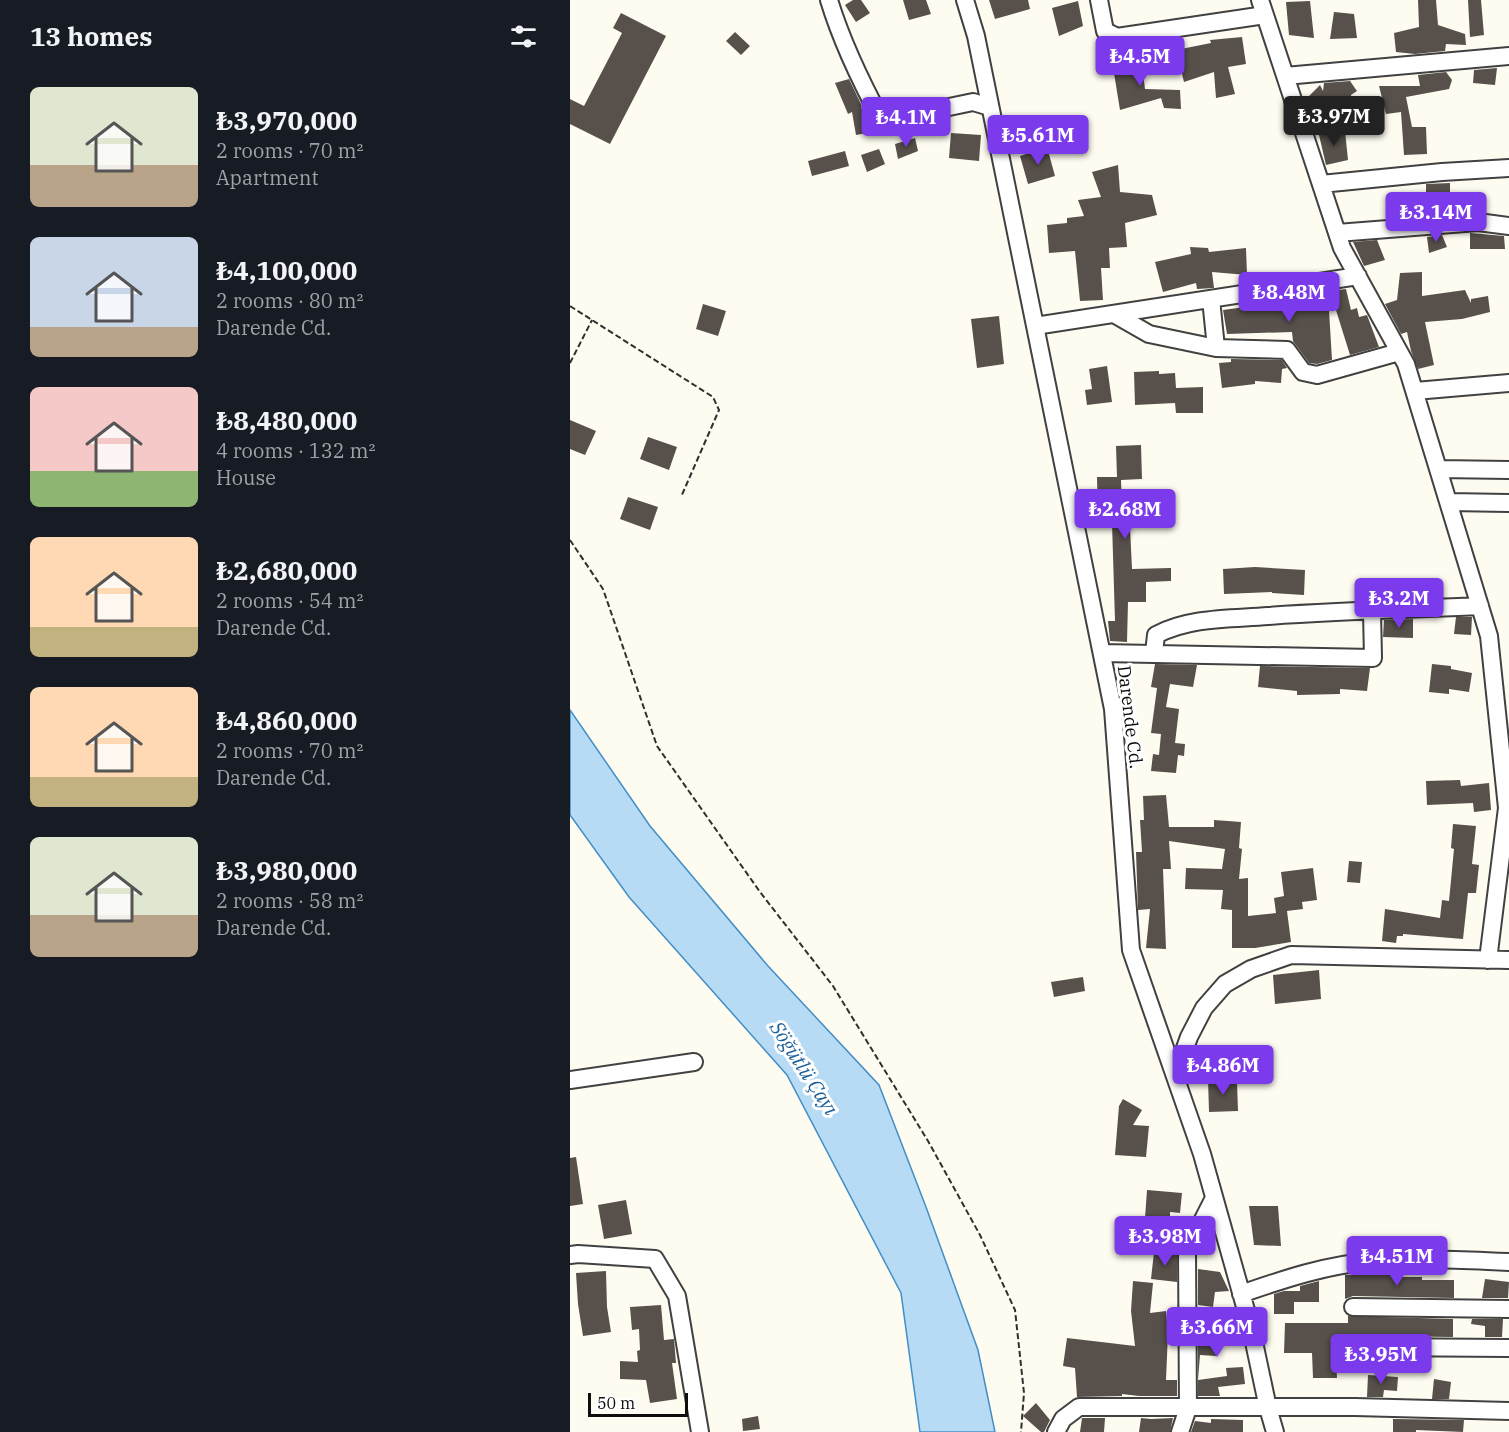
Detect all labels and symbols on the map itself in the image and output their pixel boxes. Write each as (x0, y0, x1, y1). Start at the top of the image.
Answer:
pin: ₺4.5M (1098, 36, 1182, 87)
pin: ₺3.97M (1285, 96, 1383, 147)
pin: ₺4.1M (864, 97, 948, 148)
pin: ₺5.61M (989, 115, 1087, 166)
pin: ₺3.14M (1387, 192, 1485, 243)
pin: ₺8.48M (1240, 272, 1338, 323)
pin: ₺2.68M (1076, 489, 1174, 540)
pin: ₺3.2M (1357, 578, 1441, 629)
street label: Darende Cd. (1113, 664, 1148, 770)
water label: Söğütlü Çayı (763, 1015, 845, 1120)
pin: ₺4.86M (1174, 1045, 1272, 1096)
pin: ₺3.98M (1116, 1216, 1214, 1267)
pin: ₺4.51M (1348, 1236, 1446, 1287)
pin: ₺3.66M (1168, 1307, 1266, 1358)
pin: ₺3.95M (1332, 1334, 1430, 1385)
scale bar (588, 1390, 688, 1418)

